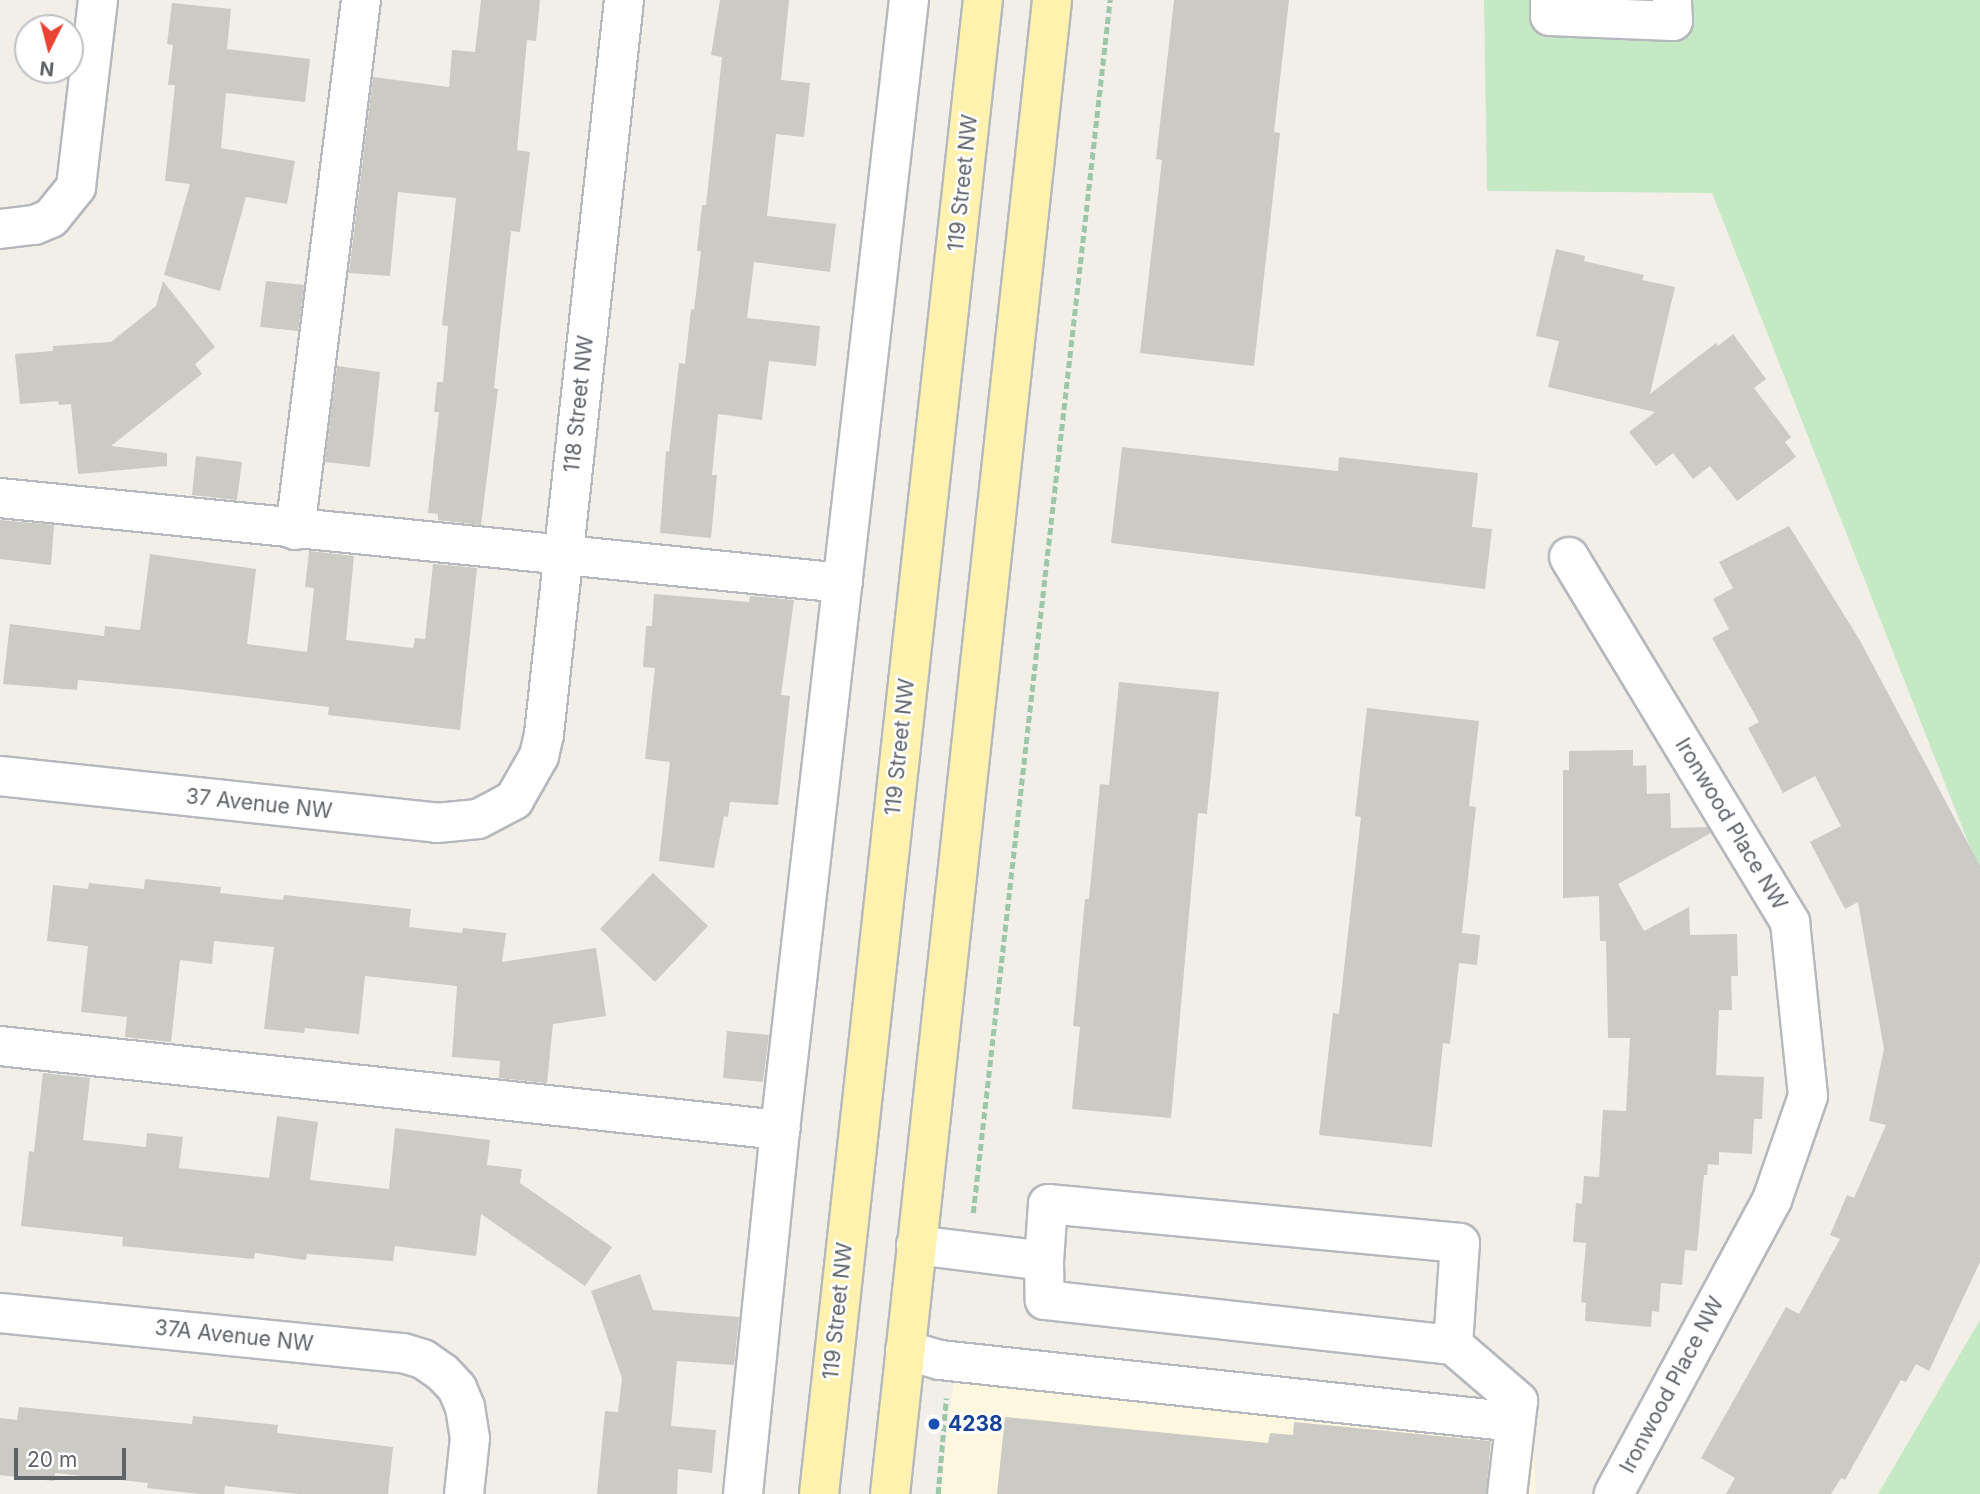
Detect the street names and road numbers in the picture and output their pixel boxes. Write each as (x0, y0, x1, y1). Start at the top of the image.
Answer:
street label: 119 Street NW (943, 113, 983, 253)
street label: 118 Street NW (559, 334, 599, 474)
street label: 119 Street NW (880, 677, 920, 817)
street label: Ironwood Place NW (1670, 734, 1792, 914)
street label: 37 Avenue NW (185, 784, 333, 824)
street label: 119 Street NW (818, 1241, 858, 1381)
street label: Ironwood Place NW (1615, 1293, 1729, 1477)
street label: 37A Avenue NW (154, 1315, 314, 1357)

